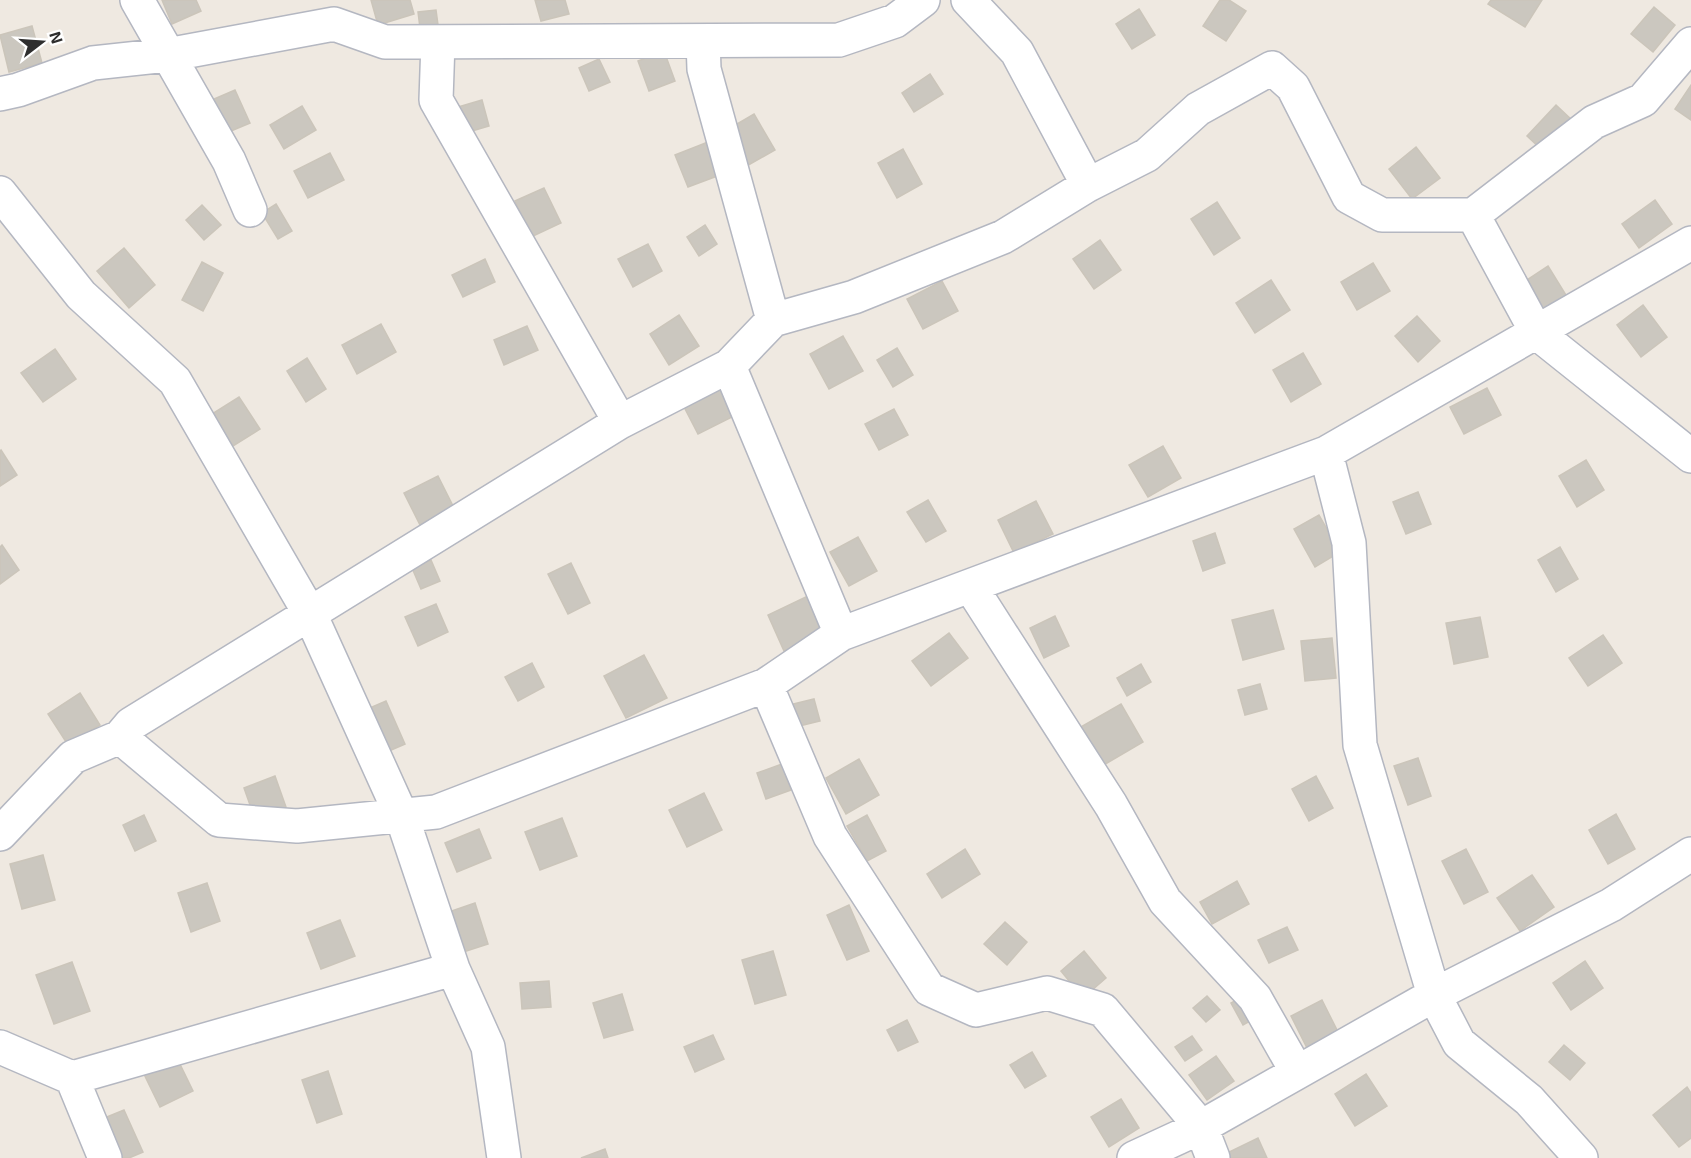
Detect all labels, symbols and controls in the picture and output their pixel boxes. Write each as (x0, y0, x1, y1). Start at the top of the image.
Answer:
north arrow (12, 12, 72, 72)
text: N (46, 29, 68, 46)

